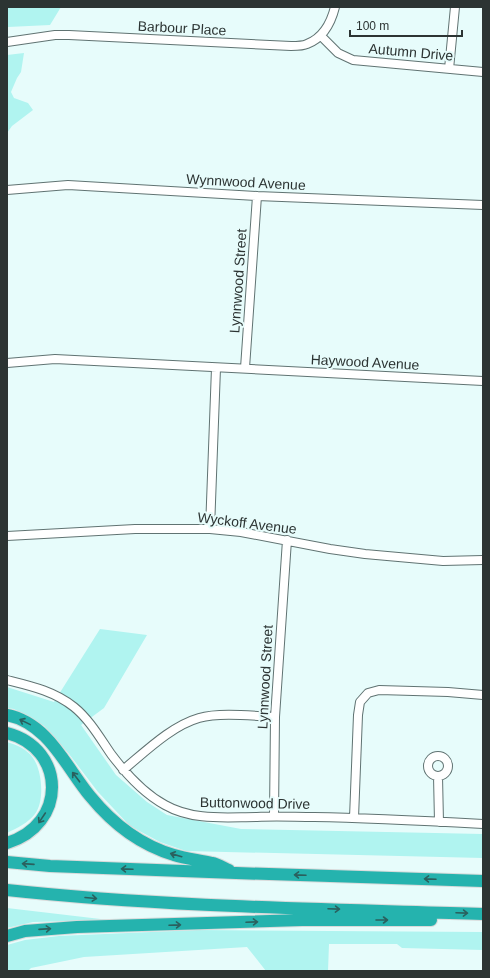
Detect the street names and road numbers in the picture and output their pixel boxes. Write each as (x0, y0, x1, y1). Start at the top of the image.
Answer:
street label: Barbour Place (137, 18, 227, 38)
street label: Autumn Drive (368, 40, 454, 64)
street label: Wynnwood Avenue (186, 171, 306, 193)
street label: Lynnwood Street (226, 228, 250, 334)
street label: Haywood Avenue (310, 351, 420, 373)
street label: Wyckoff Avenue (197, 509, 298, 537)
street label: Lynnwood Street (254, 624, 276, 730)
street label: Buttonwood Drive (200, 794, 311, 812)

